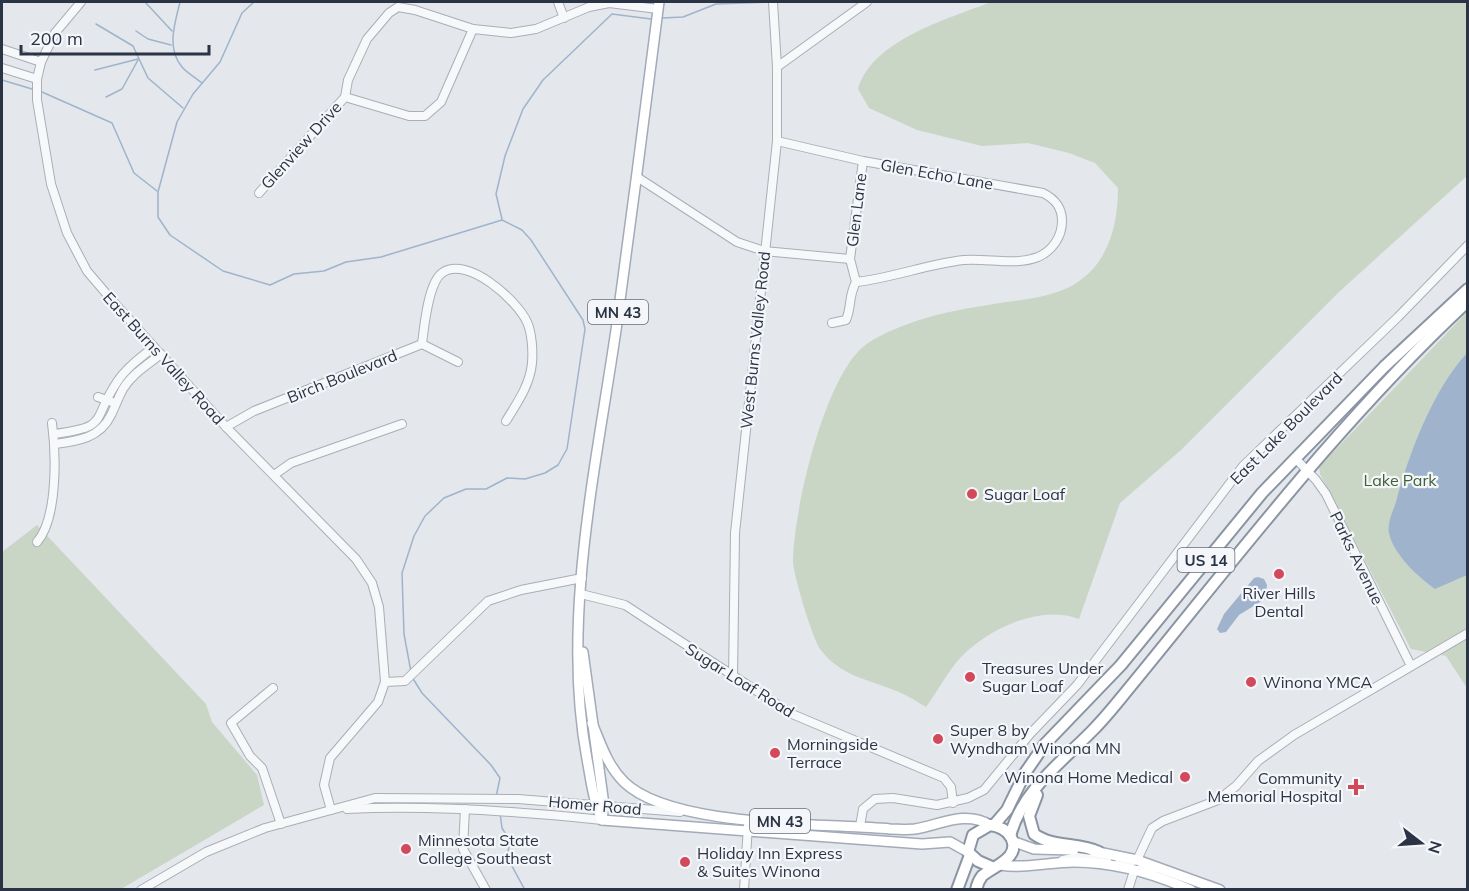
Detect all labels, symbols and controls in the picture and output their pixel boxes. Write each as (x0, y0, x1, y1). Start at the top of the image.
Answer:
scale bar (21, 18, 208, 56)
text: 200 m (30, 27, 83, 50)
street label: Glenview Drive (256, 97, 346, 193)
street label: Glen Echo Lane (879, 154, 995, 194)
street label: Glen Lane (842, 172, 870, 248)
street label: West Burns Valley Road (736, 250, 774, 430)
street label: East Burns Valley Road (99, 287, 229, 429)
road number: MN 43 (588, 300, 648, 324)
street label: Birch Boulevard (284, 345, 400, 407)
street label: East Lake Boulevard (1226, 368, 1346, 488)
park label: Lake Park (1364, 470, 1437, 490)
place label: Sugar Loaf (984, 484, 1066, 504)
marker: Sugar Loaf (965, 487, 979, 501)
street label: Parks Avenue (1326, 508, 1388, 608)
road number: US 14 (1178, 548, 1234, 572)
marker: River Hills Dental (1272, 567, 1286, 581)
place label: River Hills Dental (1242, 583, 1316, 621)
street label: Sugar Loaf Road (682, 638, 798, 722)
place label: Treasures Under Sugar Loaf (982, 658, 1104, 696)
marker: Treasures Under Sugar Loaf (963, 670, 977, 684)
place label: Winona YMCA (1263, 672, 1373, 692)
marker: Winona YMCA (1244, 675, 1258, 689)
place label: Super 8 by Wyndham Winona MN (950, 720, 1121, 758)
marker: Super 8 by Wyndham Winona MN (931, 732, 945, 746)
place label: Morningside Terrace (787, 734, 878, 772)
marker: Morningside Terrace (768, 746, 782, 760)
place label: Winona Home Medical (1004, 767, 1173, 787)
place label: Community Memorial Hospital (1207, 768, 1343, 806)
marker: Winona Home Medical (1178, 770, 1192, 784)
marker: Community Memorial Hospital (1347, 778, 1365, 796)
street label: Homer Road (548, 791, 642, 819)
road number: MN 43 (750, 809, 810, 833)
north arrow (1391, 813, 1451, 873)
place label: Minnesota State College Southeast (418, 830, 552, 868)
text: N (1424, 839, 1447, 856)
marker: Minnesota State College Southeast (399, 842, 413, 856)
place label: Holiday Inn Express & Suites Winona (697, 843, 843, 881)
marker: Holiday Inn Express & Suites Winona (678, 855, 692, 869)

